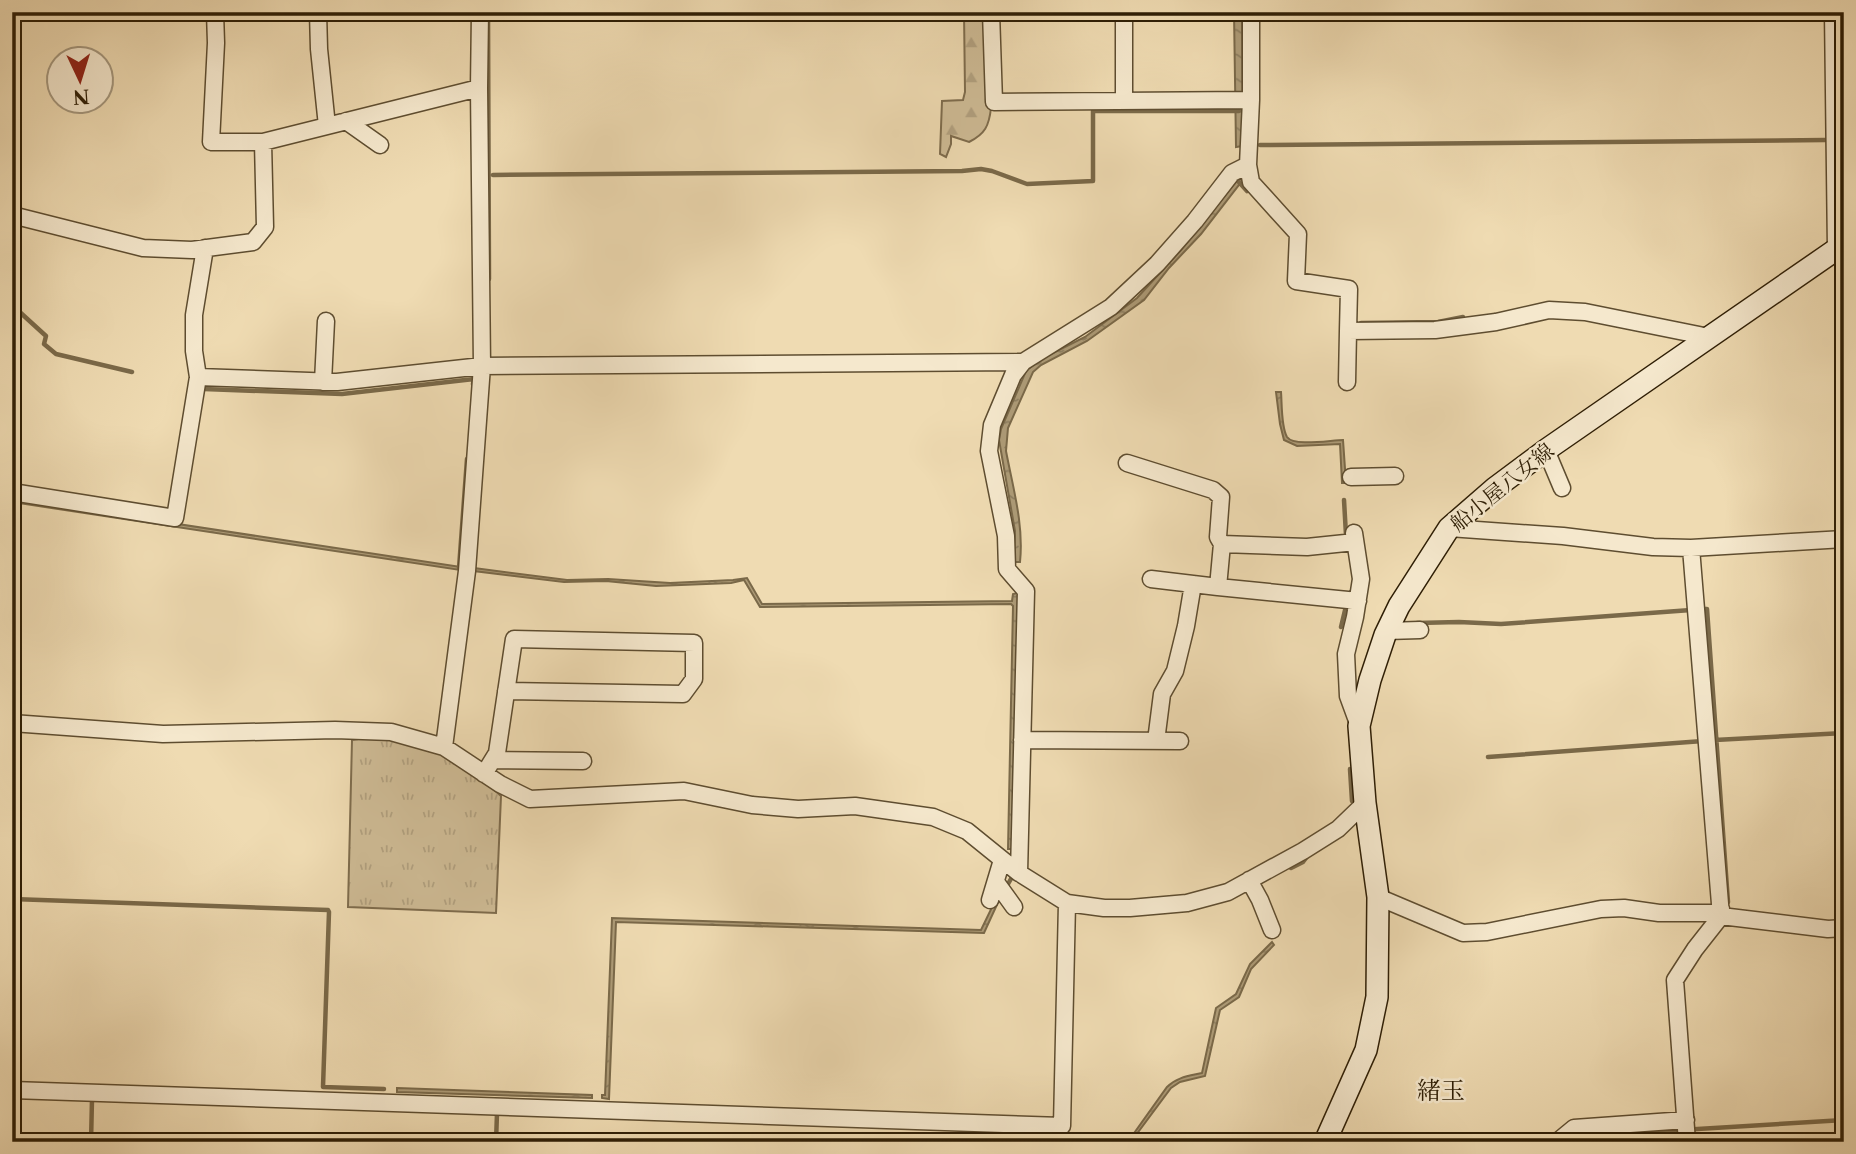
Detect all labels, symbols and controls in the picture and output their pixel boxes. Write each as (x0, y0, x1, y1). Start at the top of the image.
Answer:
north arrow (46, 46, 116, 116)
text: N (72, 84, 90, 109)
street label: 船小屋八女線 (1445, 438, 1559, 536)
district label: 緒玉 (1417, 1076, 1465, 1105)

